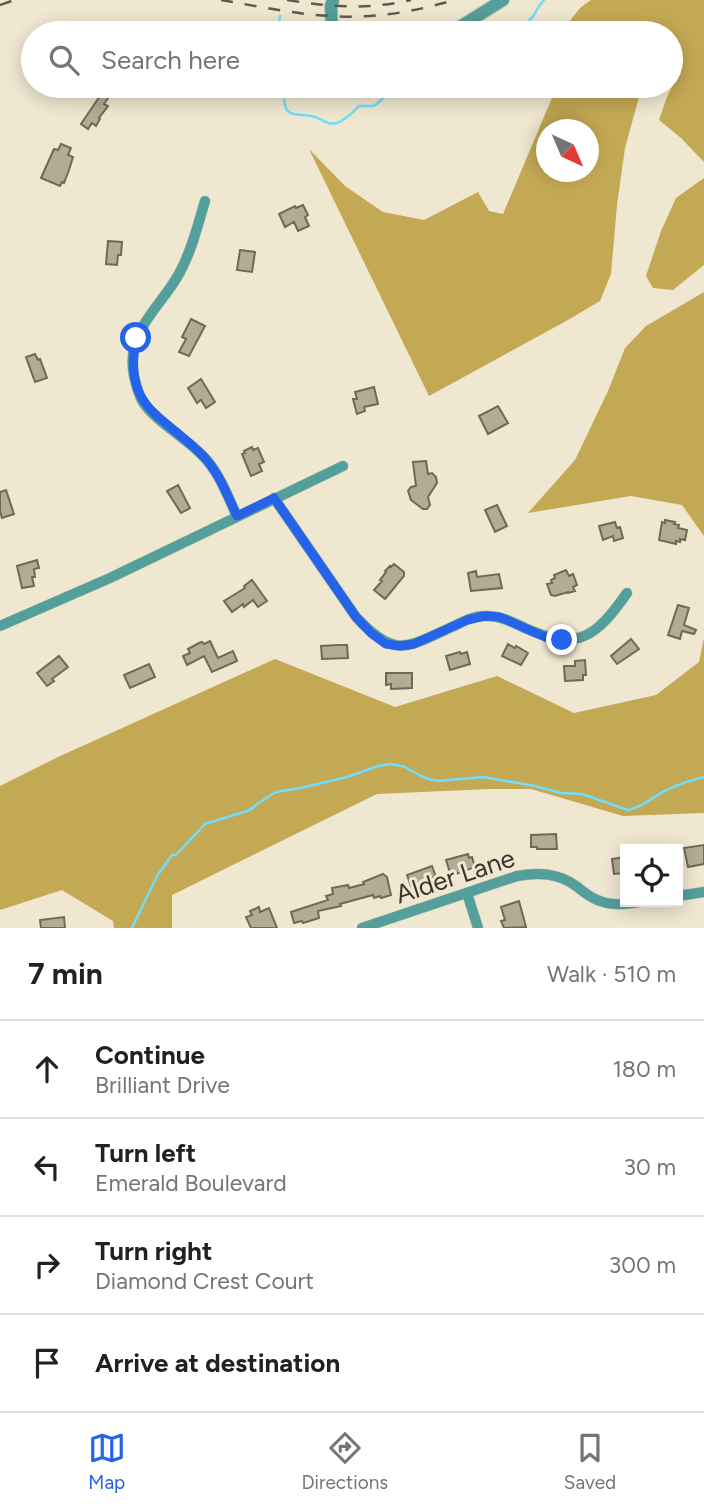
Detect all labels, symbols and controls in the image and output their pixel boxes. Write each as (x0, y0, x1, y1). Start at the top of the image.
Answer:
search box (21, 21, 683, 98)
icon: search (45, 41, 83, 79)
text: Search here (101, 44, 240, 76)
north arrow (536, 119, 599, 182)
route start (120, 322, 151, 353)
route end (546, 624, 577, 655)
street label: Alder Lane (391, 842, 519, 910)
map controls (620, 844, 683, 907)
button: locate (620, 844, 683, 907)
text: 7 min (28, 955, 103, 992)
text: Walk · 510 m (547, 960, 676, 988)
text: Continue (95, 1039, 205, 1071)
icon: ahead (28, 1050, 66, 1088)
text: 180 m (612, 1055, 676, 1083)
text: Brilliant Drive (95, 1071, 230, 1099)
text: Turn left (95, 1137, 196, 1169)
icon: left (28, 1148, 66, 1186)
text: 30 m (623, 1153, 676, 1181)
text: Emerald Boulevard (95, 1169, 287, 1197)
text: Turn right (95, 1235, 212, 1267)
icon: right (28, 1246, 66, 1284)
text: 300 m (609, 1251, 676, 1279)
text: Diamond Crest Court (95, 1267, 314, 1295)
icon: arrive (28, 1344, 66, 1382)
text: Arrive at destination (95, 1347, 340, 1379)
tab: Map (88, 1429, 126, 1494)
tab: Directions (301, 1429, 388, 1494)
tab: Saved (564, 1429, 616, 1494)

